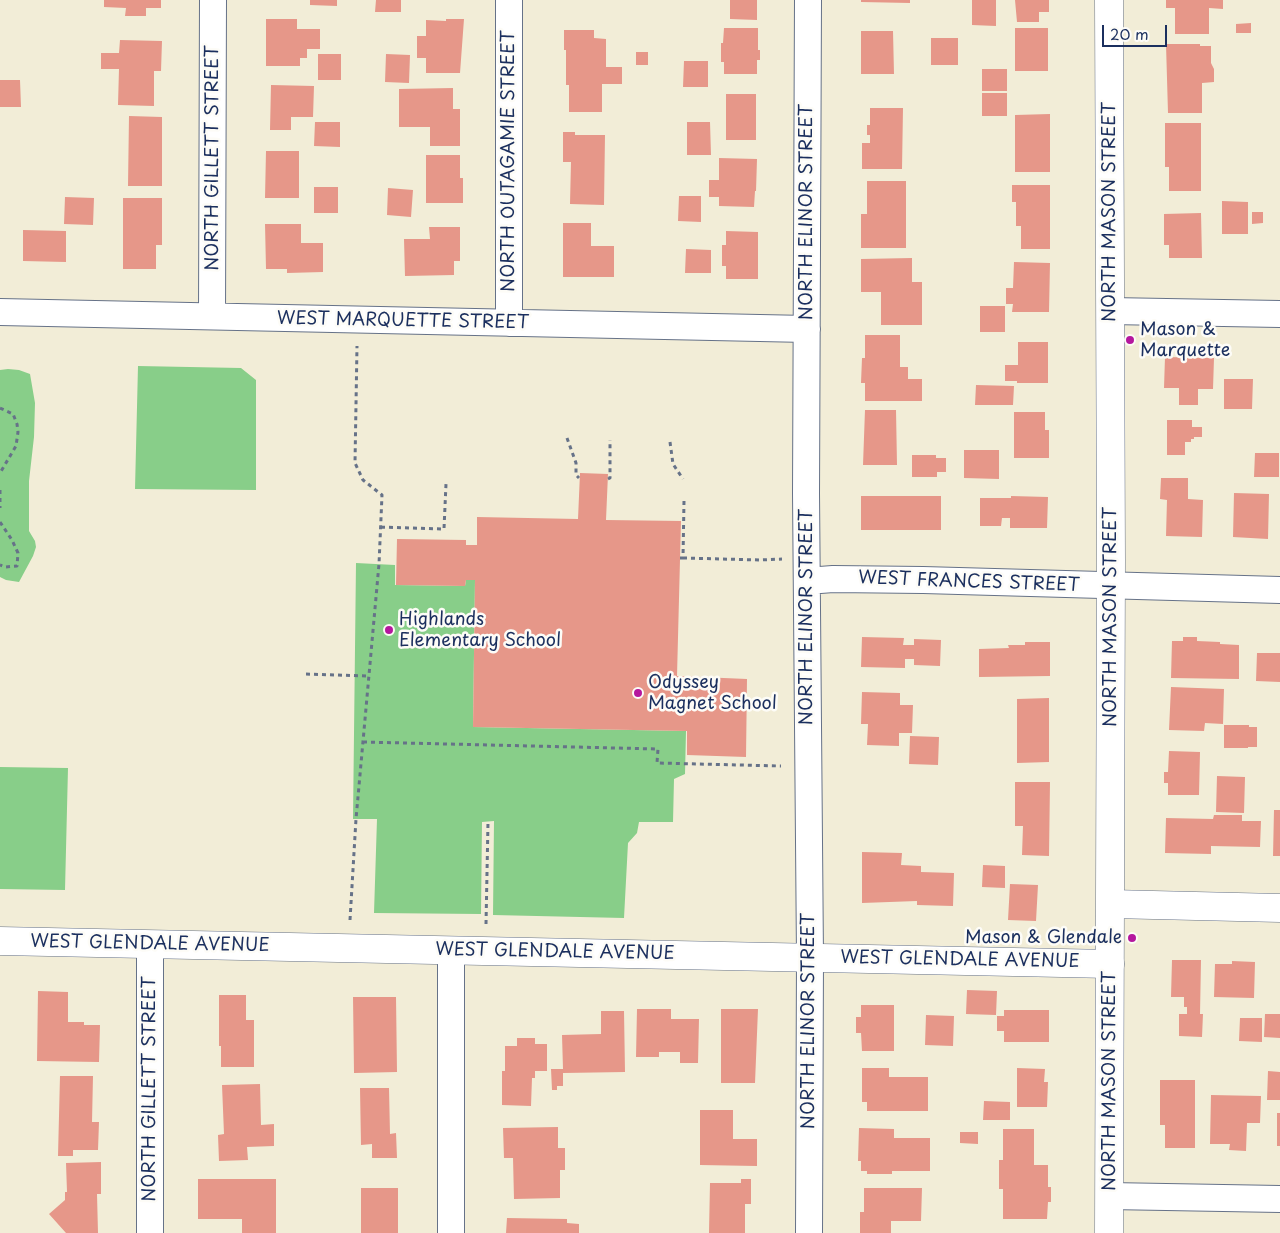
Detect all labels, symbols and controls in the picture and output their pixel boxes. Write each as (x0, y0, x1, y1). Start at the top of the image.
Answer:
scale bar (1105, 15, 1170, 47)
text: 20 m (1110, 22, 1149, 45)
street label: NORTH OUTAGAMIE STREET (498, 30, 520, 292)
street label: NORTH GILLETT STREET (202, 45, 224, 271)
street label: NORTH MASON STREET (1099, 102, 1121, 322)
street label: NORTH ELINOR STREET (796, 104, 818, 320)
street label: WEST MARQUETTE STREET (277, 308, 529, 334)
place label: Mason & Marquette (1140, 319, 1230, 362)
marker: Mason & Marquette (1124, 334, 1136, 346)
street label: NORTH MASON STREET (1100, 507, 1122, 727)
street label: NORTH ELINOR STREET (796, 509, 818, 725)
street label: WEST FRANCES STREET (858, 567, 1080, 597)
place label: Highlands Elementary School (399, 609, 561, 652)
marker: Highlands Elementary School (383, 624, 395, 636)
place label: Odyssey Magnet School (648, 672, 777, 714)
marker: Odyssey Magnet School (632, 687, 644, 699)
street label: NORTH ELINOR STREET (798, 913, 820, 1129)
place label: Mason & Glendale (965, 927, 1122, 949)
street label: WEST GLENDALE AVENUE (30, 931, 270, 957)
marker: Mason & Glendale (1126, 932, 1138, 944)
street label: WEST GLENDALE AVENUE (435, 939, 675, 965)
street label: WEST GLENDALE AVENUE (840, 947, 1080, 973)
street label: NORTH MASON STREET (1099, 971, 1121, 1191)
street label: NORTH GILLETT STREET (139, 976, 161, 1202)

